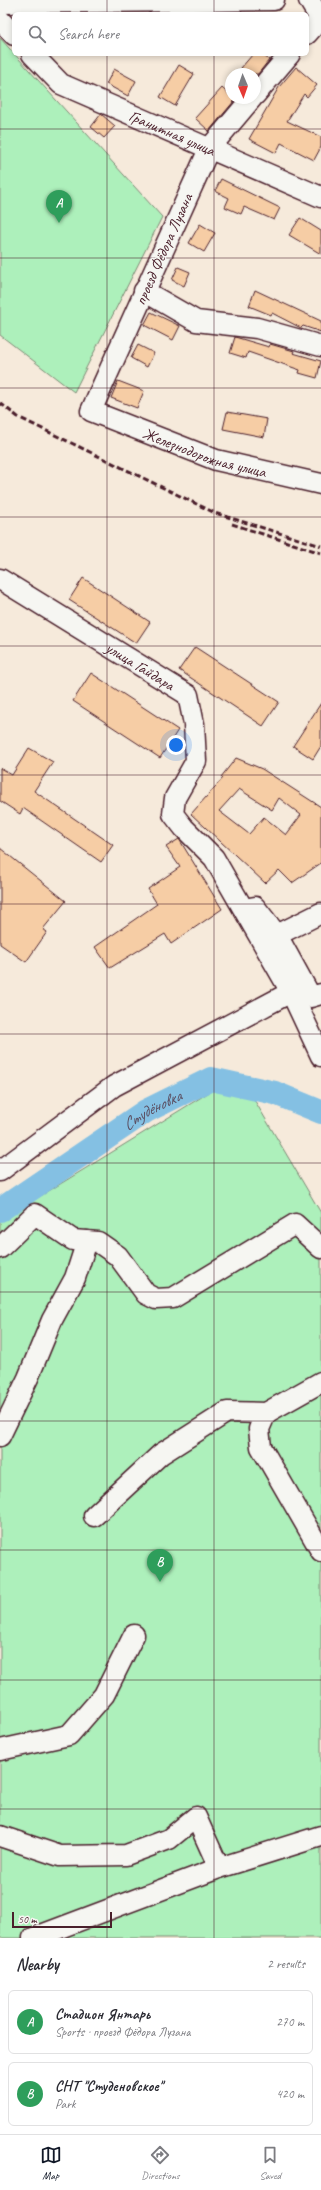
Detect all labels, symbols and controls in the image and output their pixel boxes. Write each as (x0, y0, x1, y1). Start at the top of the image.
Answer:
search box (12, 12, 309, 56)
icon: search (26, 23, 48, 45)
text: Search here (58, 25, 119, 44)
north arrow (225, 68, 261, 104)
street label: Гранитная улица (126, 106, 219, 161)
street label: проезд Фёдора Лузана (130, 189, 198, 308)
pin: A (46, 190, 72, 223)
street label: Железнодорожная улица (140, 423, 269, 482)
street label: улица Гайдара (101, 637, 179, 696)
your location (166, 735, 186, 755)
water label: Студёновка (118, 1084, 187, 1135)
pin: B (147, 1549, 173, 1582)
scale bar (12, 1910, 112, 1929)
text: 50 m (18, 1912, 37, 1926)
text: Nearby (16, 1954, 59, 1975)
text: 2 results (267, 1956, 305, 1972)
text: Стадион Янтарь (55, 2005, 150, 2024)
text: A (27, 2014, 33, 2030)
text: 270 m (276, 2014, 304, 2030)
text: Sports · проезд Фёдора Лузана (55, 2024, 191, 2040)
text: СНТ "Студеновское" (55, 2077, 162, 2096)
text: B (27, 2086, 33, 2102)
text: 420 m (276, 2086, 304, 2102)
text: Park (55, 2096, 76, 2112)
tab: Map (40, 2144, 62, 2182)
tab: Directions (141, 2144, 180, 2182)
tab: Saved (259, 2144, 281, 2182)

